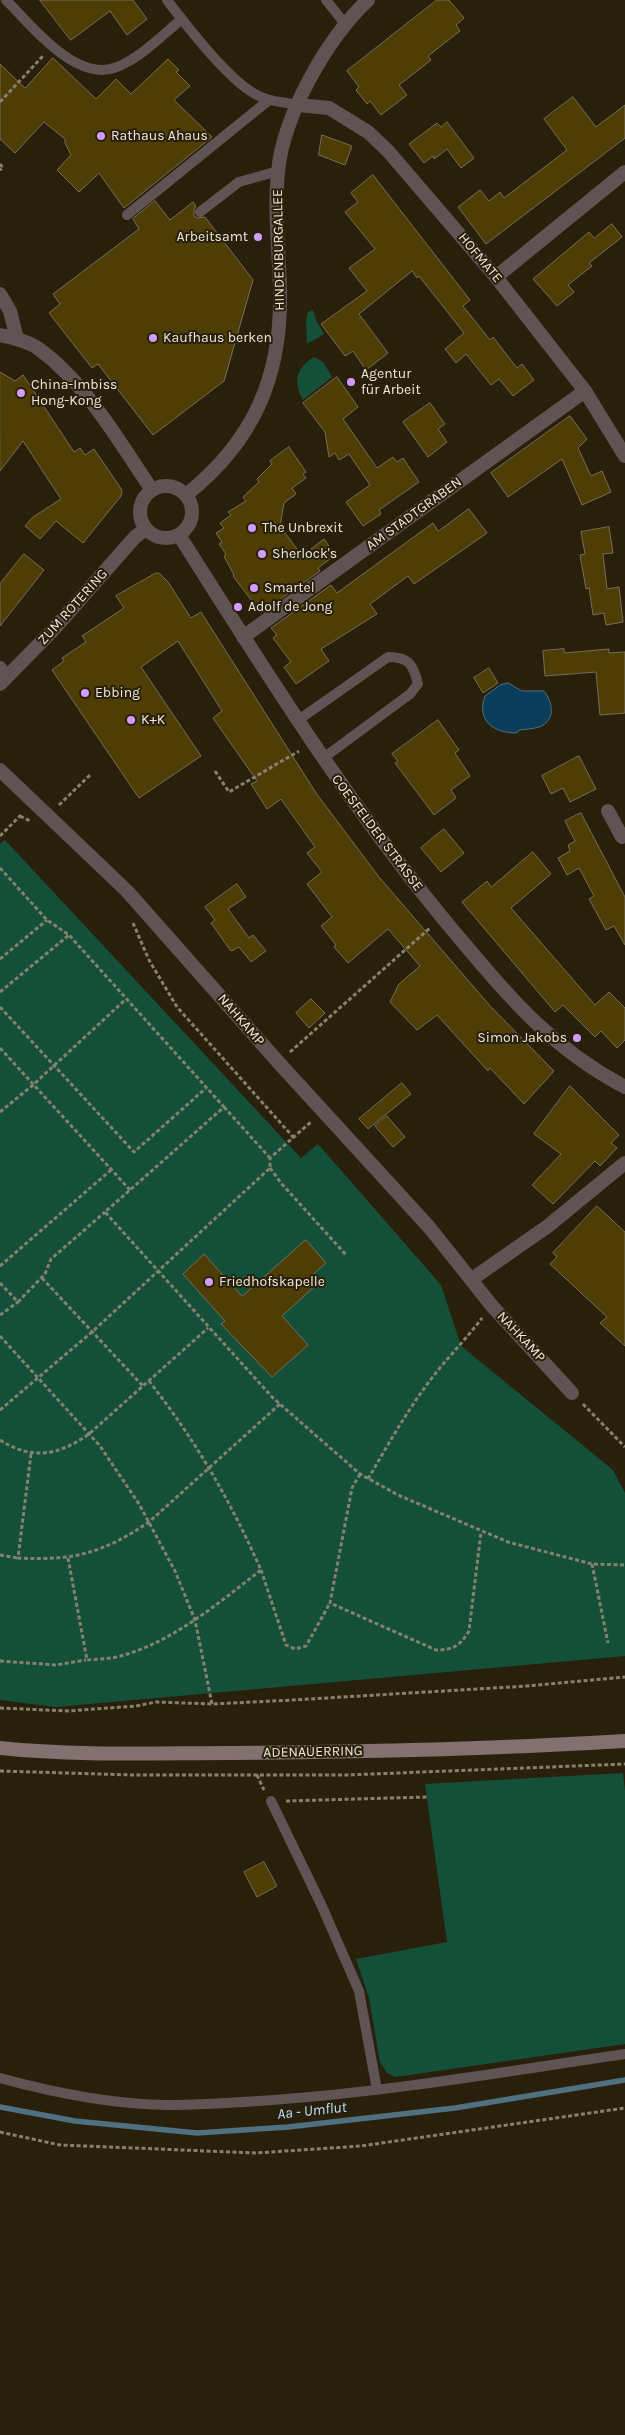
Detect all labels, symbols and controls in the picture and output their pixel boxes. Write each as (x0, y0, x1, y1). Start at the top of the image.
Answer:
place label: Rathaus Ahaus (111, 128, 208, 144)
marker: Rathaus Ahaus (95, 130, 107, 142)
street label: HINDENBURGALLEE (270, 189, 288, 311)
place label: Arbeitsamt (177, 229, 248, 245)
street label: HOFMATE (454, 230, 506, 286)
marker: Arbeitsamt (252, 231, 264, 243)
place label: Kaufhaus berken (163, 330, 272, 346)
marker: Kaufhaus berken (147, 332, 159, 344)
place label: Agentur für Arbeit (361, 366, 421, 398)
marker: Agentur für Arbeit (345, 376, 357, 388)
place label: China-Imbiss Hong-Kong (31, 377, 117, 410)
marker: China-Imbiss Hong-Kong (15, 387, 27, 399)
street label: AM STADTGRABEN (363, 474, 465, 554)
place label: The Unbrexit (262, 520, 343, 536)
marker: The Unbrexit (246, 522, 258, 534)
place label: Sherlock's (272, 546, 337, 562)
marker: Sherlock's (256, 548, 268, 560)
street label: ZUM ROTERING (35, 566, 111, 648)
place label: Smartel (264, 580, 315, 596)
marker: Smartel (248, 582, 260, 594)
place label: Adolf de Jong (248, 599, 332, 615)
marker: Adolf de Jong (232, 601, 244, 613)
place label: Ebbing (95, 685, 140, 701)
marker: Ebbing (79, 687, 91, 699)
place label: K+K (141, 712, 165, 728)
marker: K+K (125, 714, 137, 726)
street label: COESFELDER STRASSE (328, 771, 426, 895)
street label: NAHKAMP (214, 991, 268, 1049)
place label: Simon Jakobs (477, 1030, 567, 1046)
marker: Simon Jakobs (571, 1032, 583, 1044)
place label: Friedhofskapelle (219, 1274, 325, 1290)
marker: Friedhofskapelle (203, 1276, 215, 1288)
street label: NAHKAMP (493, 1308, 549, 1366)
street label: ADENAUERRING (263, 1743, 363, 1761)
water label: Aa - Umflut (276, 2098, 348, 2124)

